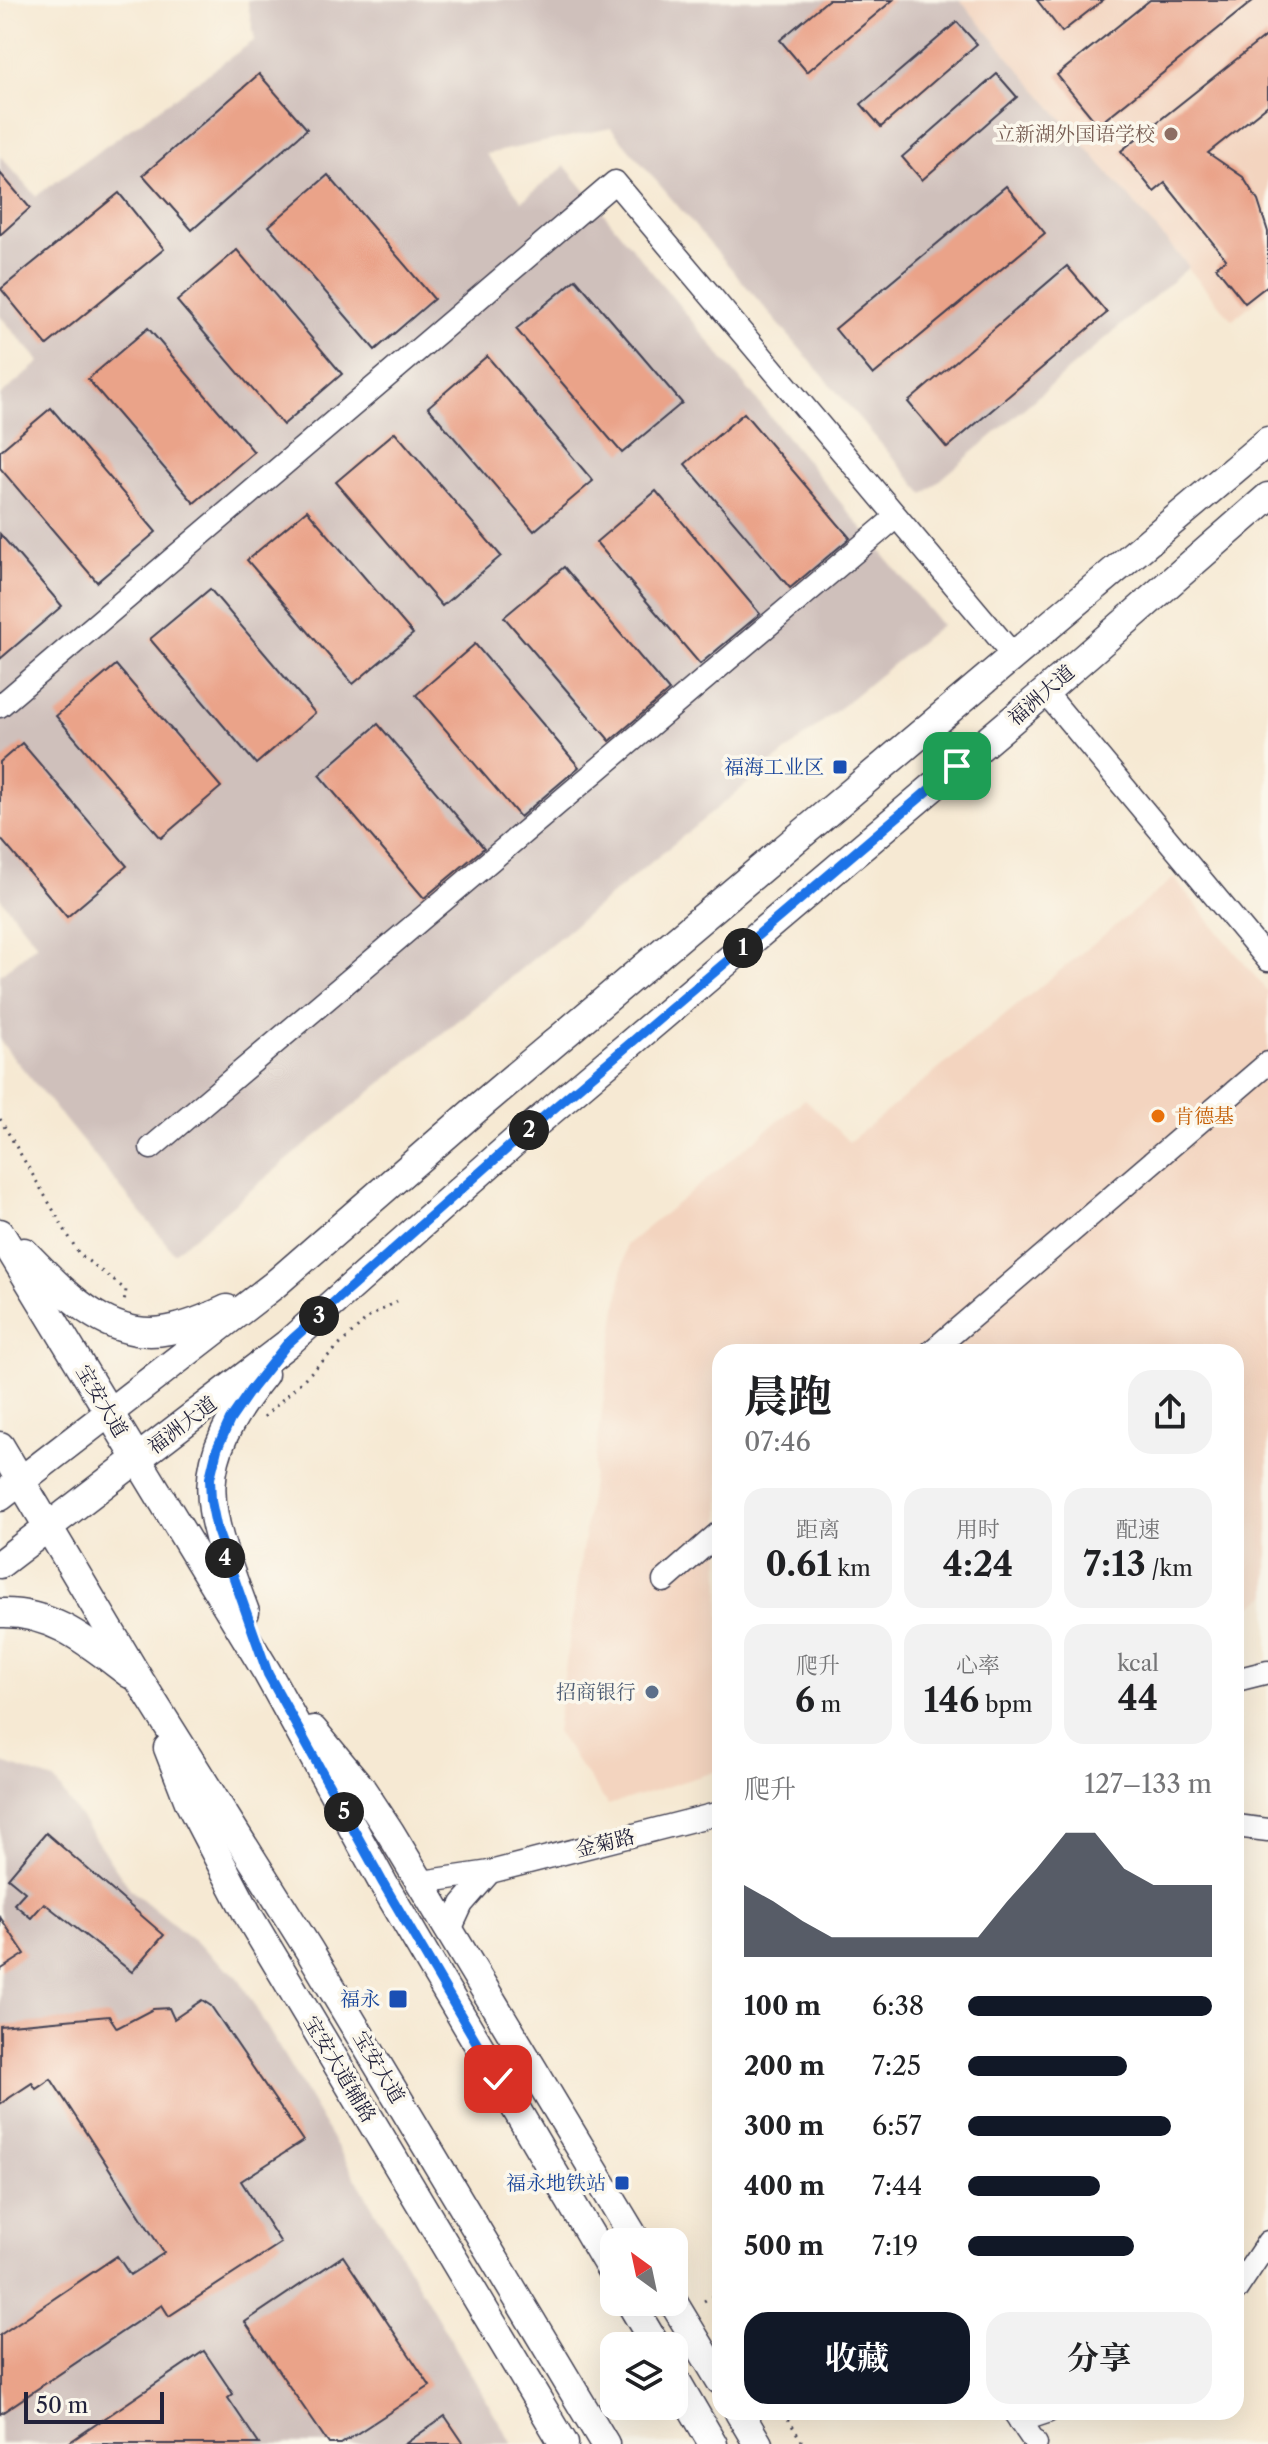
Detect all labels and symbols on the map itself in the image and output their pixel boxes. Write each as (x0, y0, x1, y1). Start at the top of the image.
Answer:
place label: 立新湖外国语学校 (995, 122, 1155, 146)
marker: 立新湖外国语学校 (1162, 125, 1180, 143)
street label: 福洲大道 (1003, 660, 1079, 730)
pin (923, 732, 991, 800)
place label: 福海工业区 (724, 755, 824, 779)
marker: 福海工业区 (831, 758, 849, 776)
pin: 1 (723, 928, 763, 968)
place label: 肯德基 (1174, 1104, 1234, 1128)
marker: 肯德基 (1149, 1107, 1167, 1125)
pin: 2 (509, 1110, 549, 1150)
pin: 3 (299, 1296, 339, 1336)
street label: 宝安大道 (71, 1361, 133, 1441)
street label: 福洲大道 (143, 1391, 221, 1459)
pin: 4 (205, 1538, 245, 1578)
place label: 招商银行 (556, 1680, 636, 1704)
marker: 招商银行 (643, 1683, 661, 1701)
pin: 5 (324, 1792, 364, 1832)
street label: 金菊路 (573, 1824, 637, 1862)
place label: 福永 (340, 1987, 380, 2011)
marker: 福永 (387, 1988, 409, 2010)
street label: 宝安大道辅路 (299, 2011, 381, 2127)
street label: 宝安大道 (348, 2027, 410, 2107)
pin (464, 2045, 532, 2113)
place label: 福永地铁站 (506, 2171, 606, 2195)
marker: 福永地铁站 (613, 2174, 631, 2192)
north arrow (600, 2228, 688, 2316)
scale bar (24, 2388, 164, 2424)

